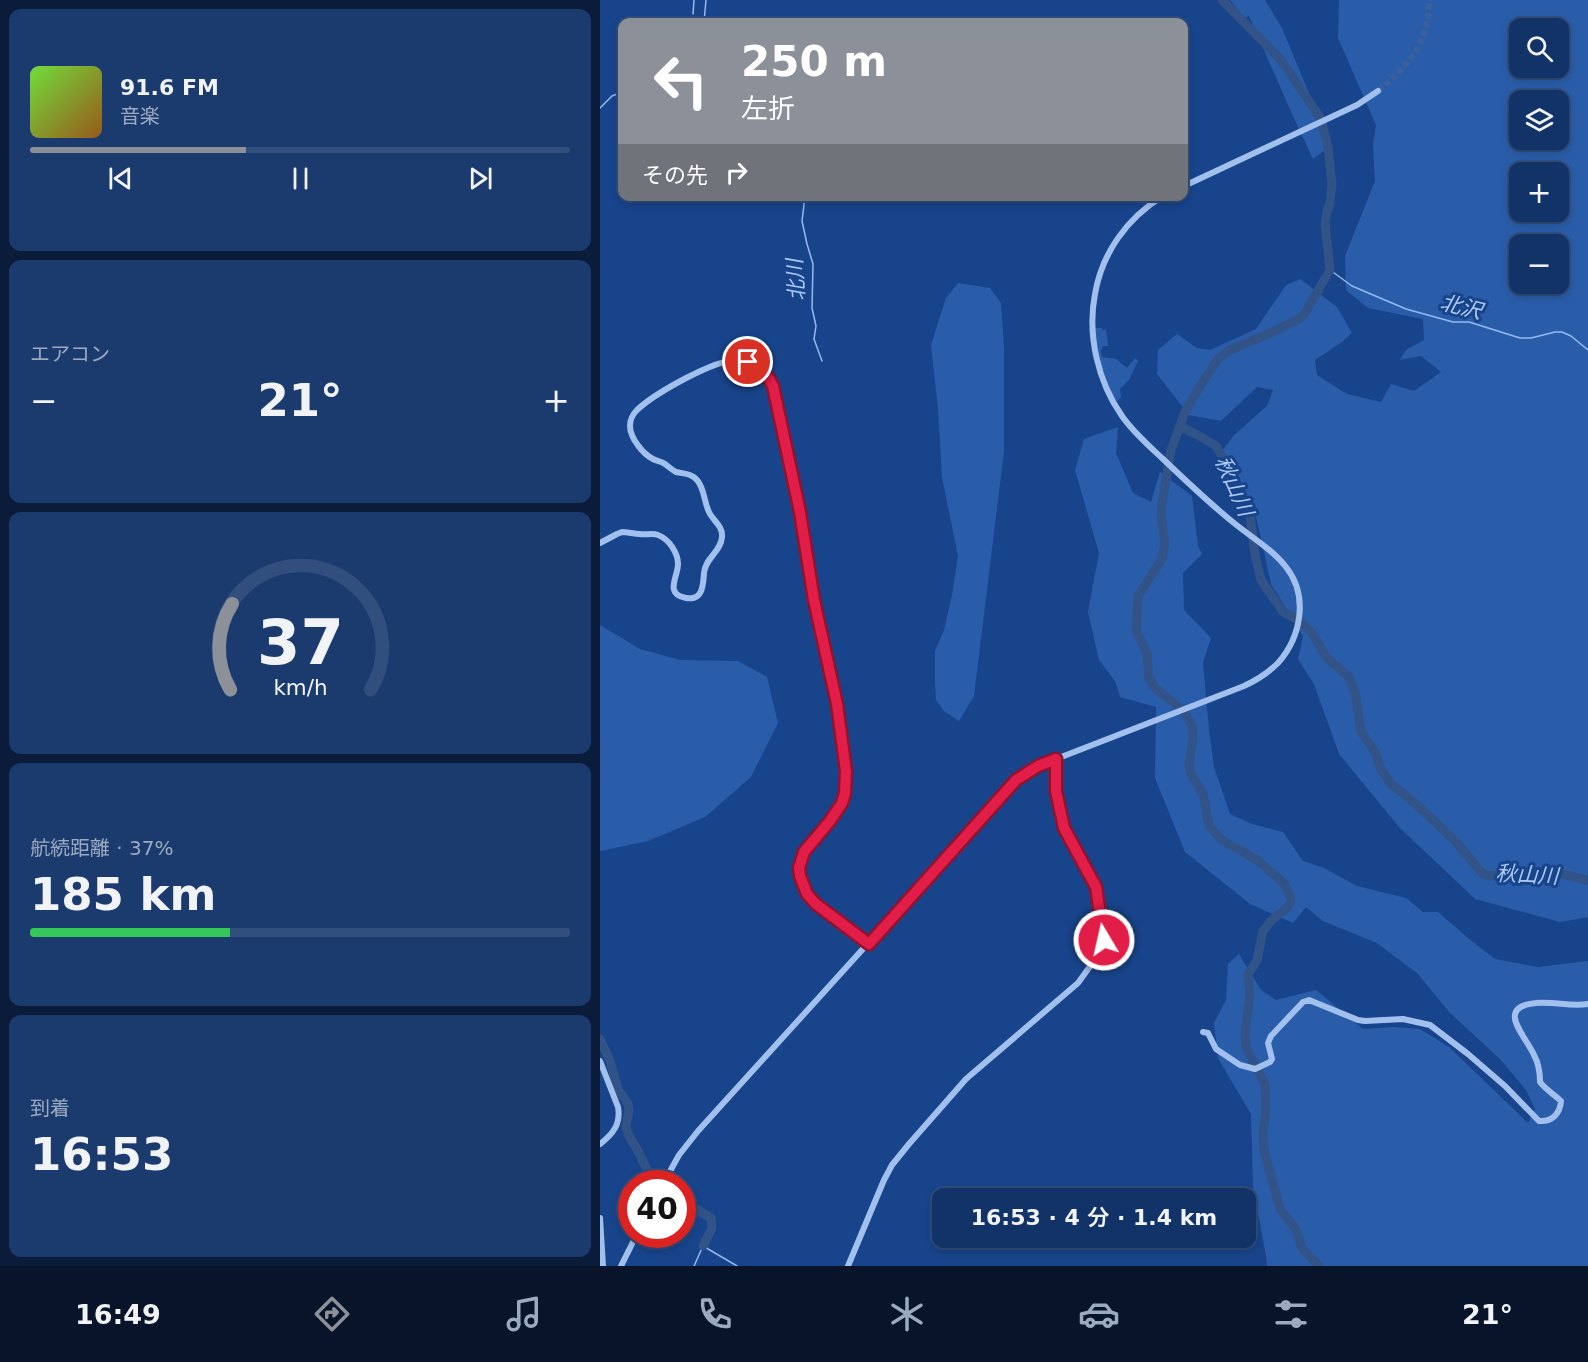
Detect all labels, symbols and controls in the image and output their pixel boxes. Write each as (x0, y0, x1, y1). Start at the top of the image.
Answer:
map controls (1509, 18, 1569, 294)
button: search (1509, 18, 1569, 78)
text: 250 m (741, 37, 887, 86)
icon: left (642, 42, 720, 120)
text: 91.6 FM (120, 75, 219, 100)
button: layers (1509, 90, 1569, 150)
text: 左折 (741, 93, 795, 124)
text: 音楽 (120, 104, 160, 128)
icon: right (720, 156, 753, 189)
icon: previous (104, 162, 137, 195)
icon: pause (284, 162, 317, 195)
icon: next (464, 162, 497, 195)
button: + (1509, 162, 1569, 222)
text: その先 (642, 163, 708, 188)
button: − (1509, 234, 1569, 294)
water label: 北川 (782, 256, 809, 302)
water label: 北沢 (1438, 290, 1487, 324)
pin (722, 336, 773, 387)
text: エアコン (30, 342, 110, 366)
icon: arrive (731, 345, 764, 378)
text: 21° (257, 374, 343, 427)
text: − (30, 381, 58, 420)
text: + (542, 381, 570, 420)
water label: 秋山川 (1210, 452, 1259, 521)
text: 37 (257, 606, 343, 679)
text: km/h (273, 675, 327, 700)
text: 航続距離 · 37% (30, 836, 174, 860)
water label: 秋山川 (1495, 861, 1561, 889)
text: 185 km (30, 868, 216, 921)
position arrow (1072, 908, 1136, 972)
text: 到着 (30, 1096, 70, 1120)
text: 16:53 (30, 1128, 173, 1181)
speed limit sign: 40 (618, 1170, 696, 1248)
text: 16:53 · 4 分 · 1.4 km (971, 1205, 1217, 1230)
icon: directions (311, 1293, 353, 1335)
icon: music (503, 1293, 545, 1335)
icon: phone (694, 1293, 736, 1335)
icon: climate (886, 1293, 928, 1335)
icon: car (1078, 1293, 1120, 1335)
icon: filters (1270, 1293, 1312, 1335)
text: 16:49 (75, 1299, 161, 1330)
text: 21° (1462, 1299, 1513, 1330)

